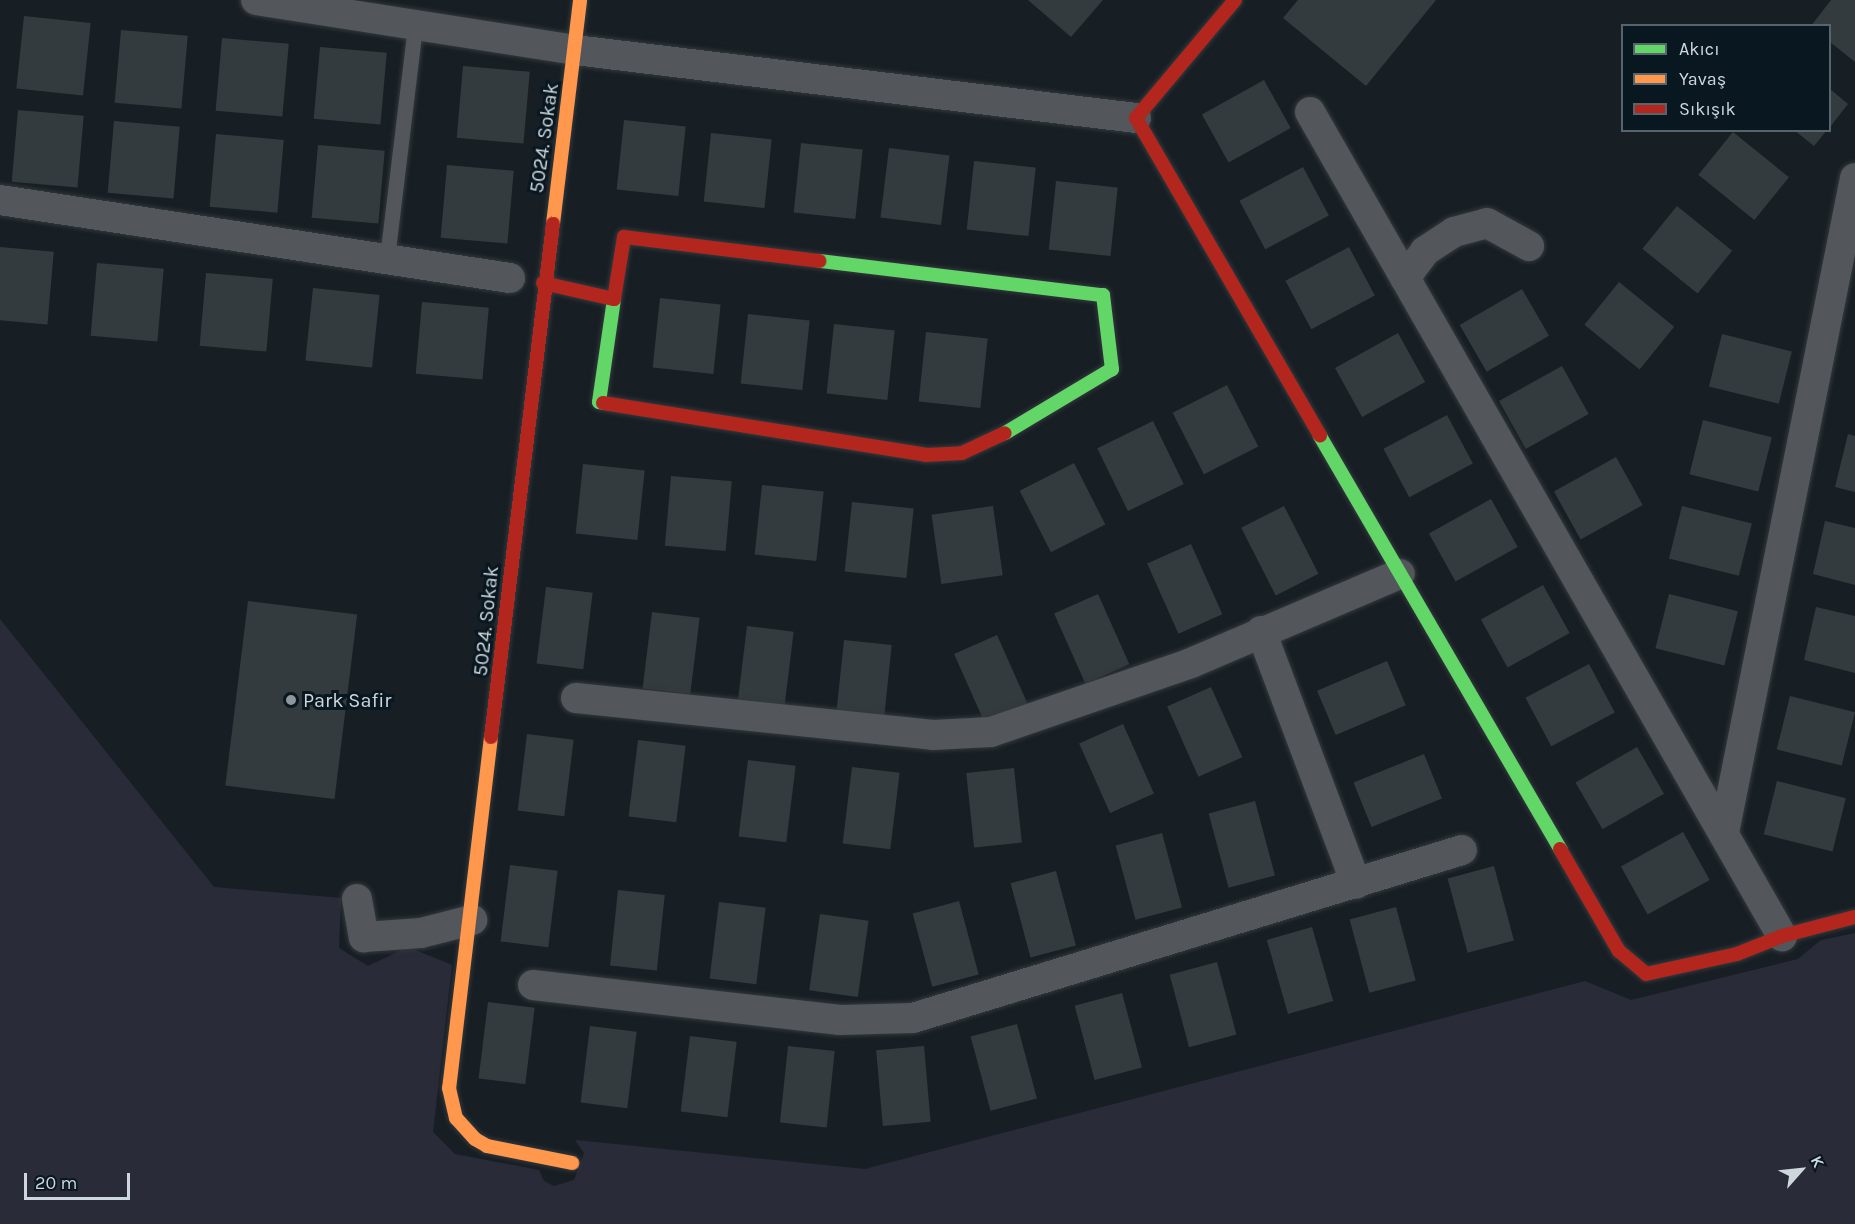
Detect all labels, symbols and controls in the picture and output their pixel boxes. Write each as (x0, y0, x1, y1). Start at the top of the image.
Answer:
legend (1621, 24, 1831, 132)
text: Akıcı (1679, 38, 1720, 60)
text: Yavaş (1679, 68, 1726, 90)
street label: 5024. Sokak (524, 81, 564, 195)
text: Sıkışık (1679, 98, 1736, 120)
street label: 5024. Sokak (468, 565, 504, 677)
place label: Park Safir (303, 688, 391, 712)
marker: Park Safir (284, 693, 298, 707)
north arrow (1771, 1140, 1831, 1200)
text: K (1807, 1153, 1828, 1171)
scale bar (27, 1161, 134, 1199)
text: 20 m (35, 1172, 77, 1194)

